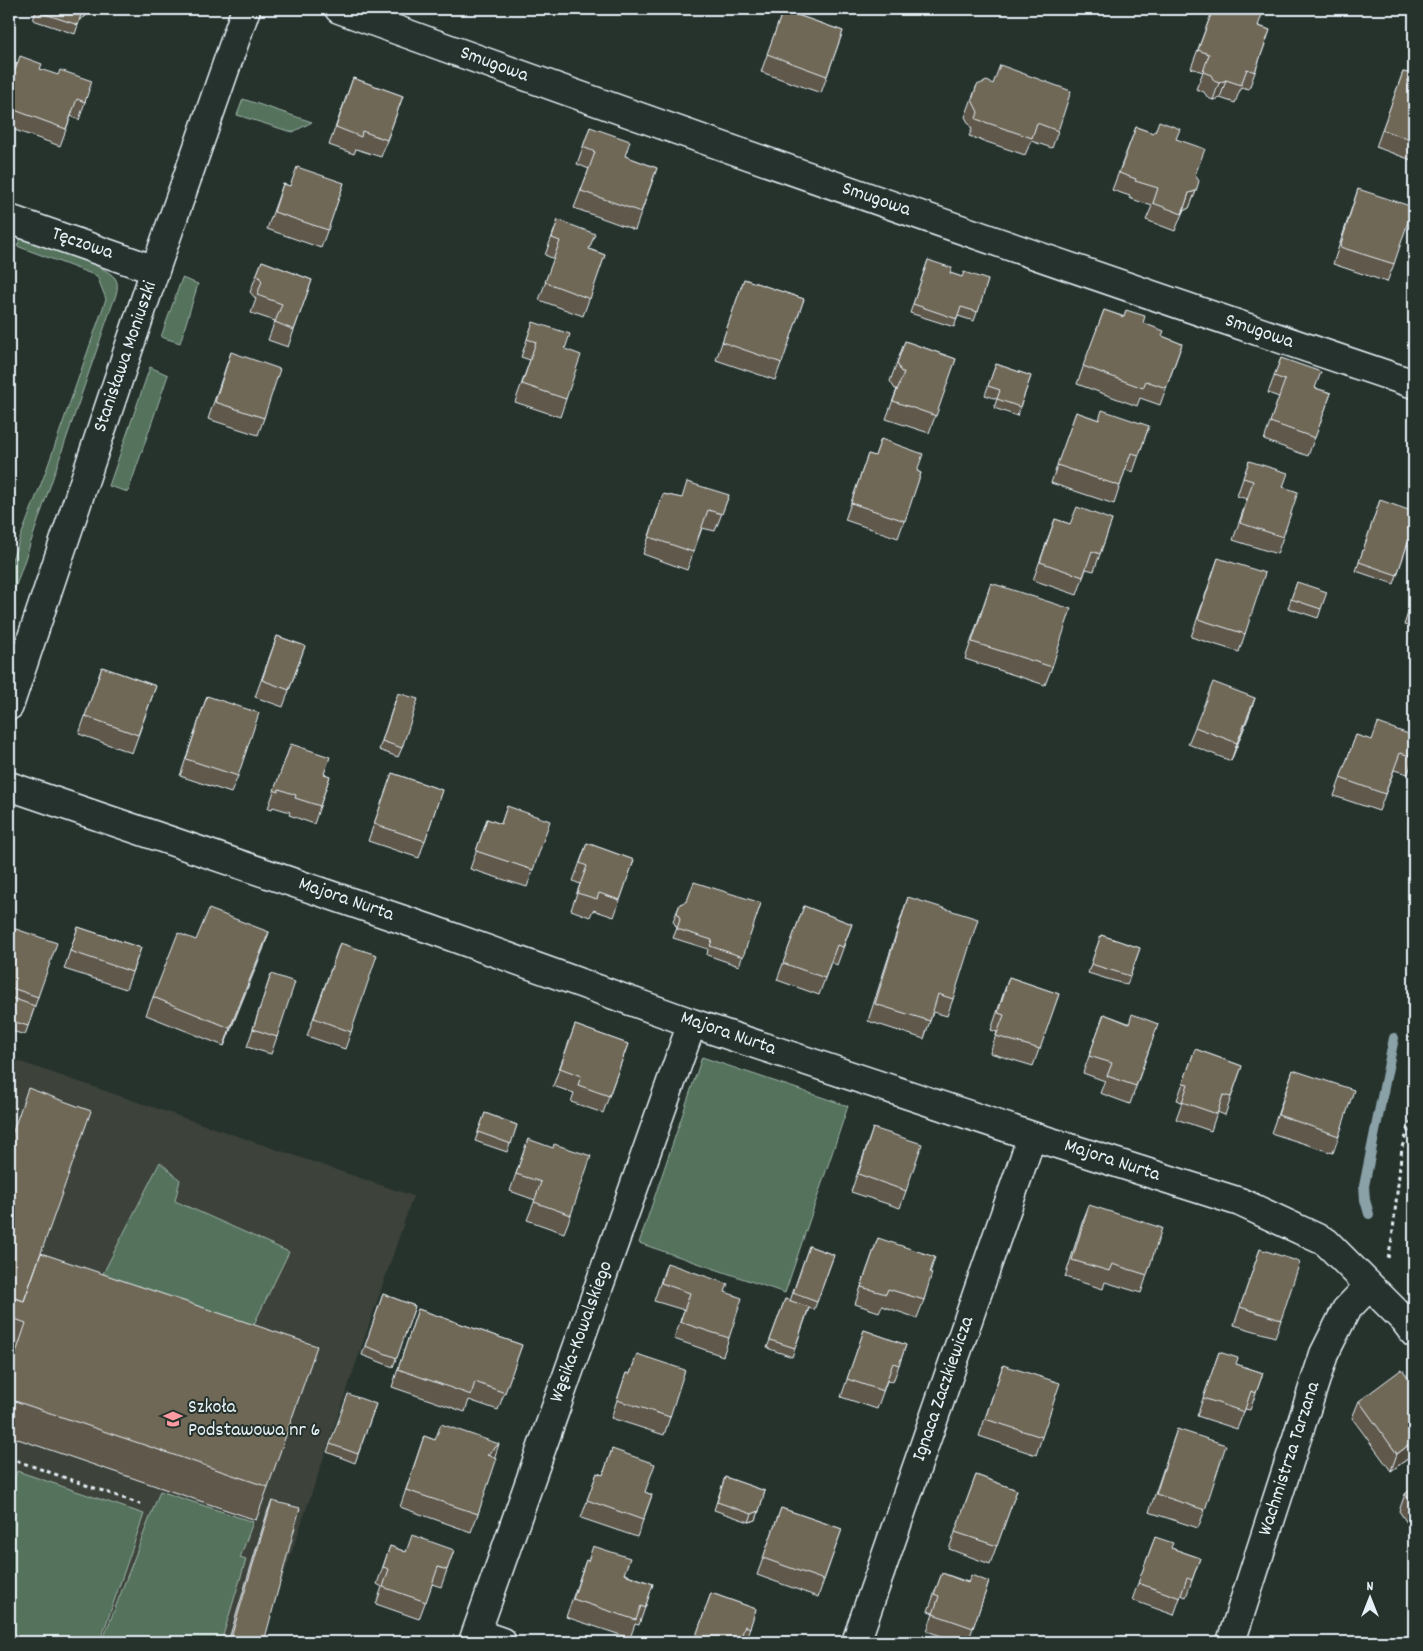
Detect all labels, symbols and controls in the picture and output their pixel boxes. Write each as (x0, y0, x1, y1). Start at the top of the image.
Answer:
street label: Smugowa (456, 40, 533, 91)
street label: Smugowa (838, 175, 915, 225)
street label: Tęczowa (47, 220, 117, 268)
street label: Stanisława Moniuszki (87, 277, 165, 436)
street label: Smugowa (1221, 307, 1298, 357)
street label: Majora Nurta (294, 871, 398, 930)
street label: Majora Nurta (676, 1005, 780, 1064)
street label: Majora Nurta (1060, 1132, 1164, 1190)
street label: Wąsika-Kowalskiego (543, 1257, 621, 1407)
street label: Ignaca Zaczkiewicza (906, 1312, 982, 1465)
street label: Wachmistrza Tarzana (1252, 1378, 1328, 1540)
place label: Szkoła Podstawowa nr 6 (188, 1394, 320, 1445)
school or university icon: Szkoła Podstawowa nr 6 (162, 1408, 184, 1430)
north arrow (1346, 1574, 1396, 1624)
text: N (1367, 1577, 1374, 1597)

